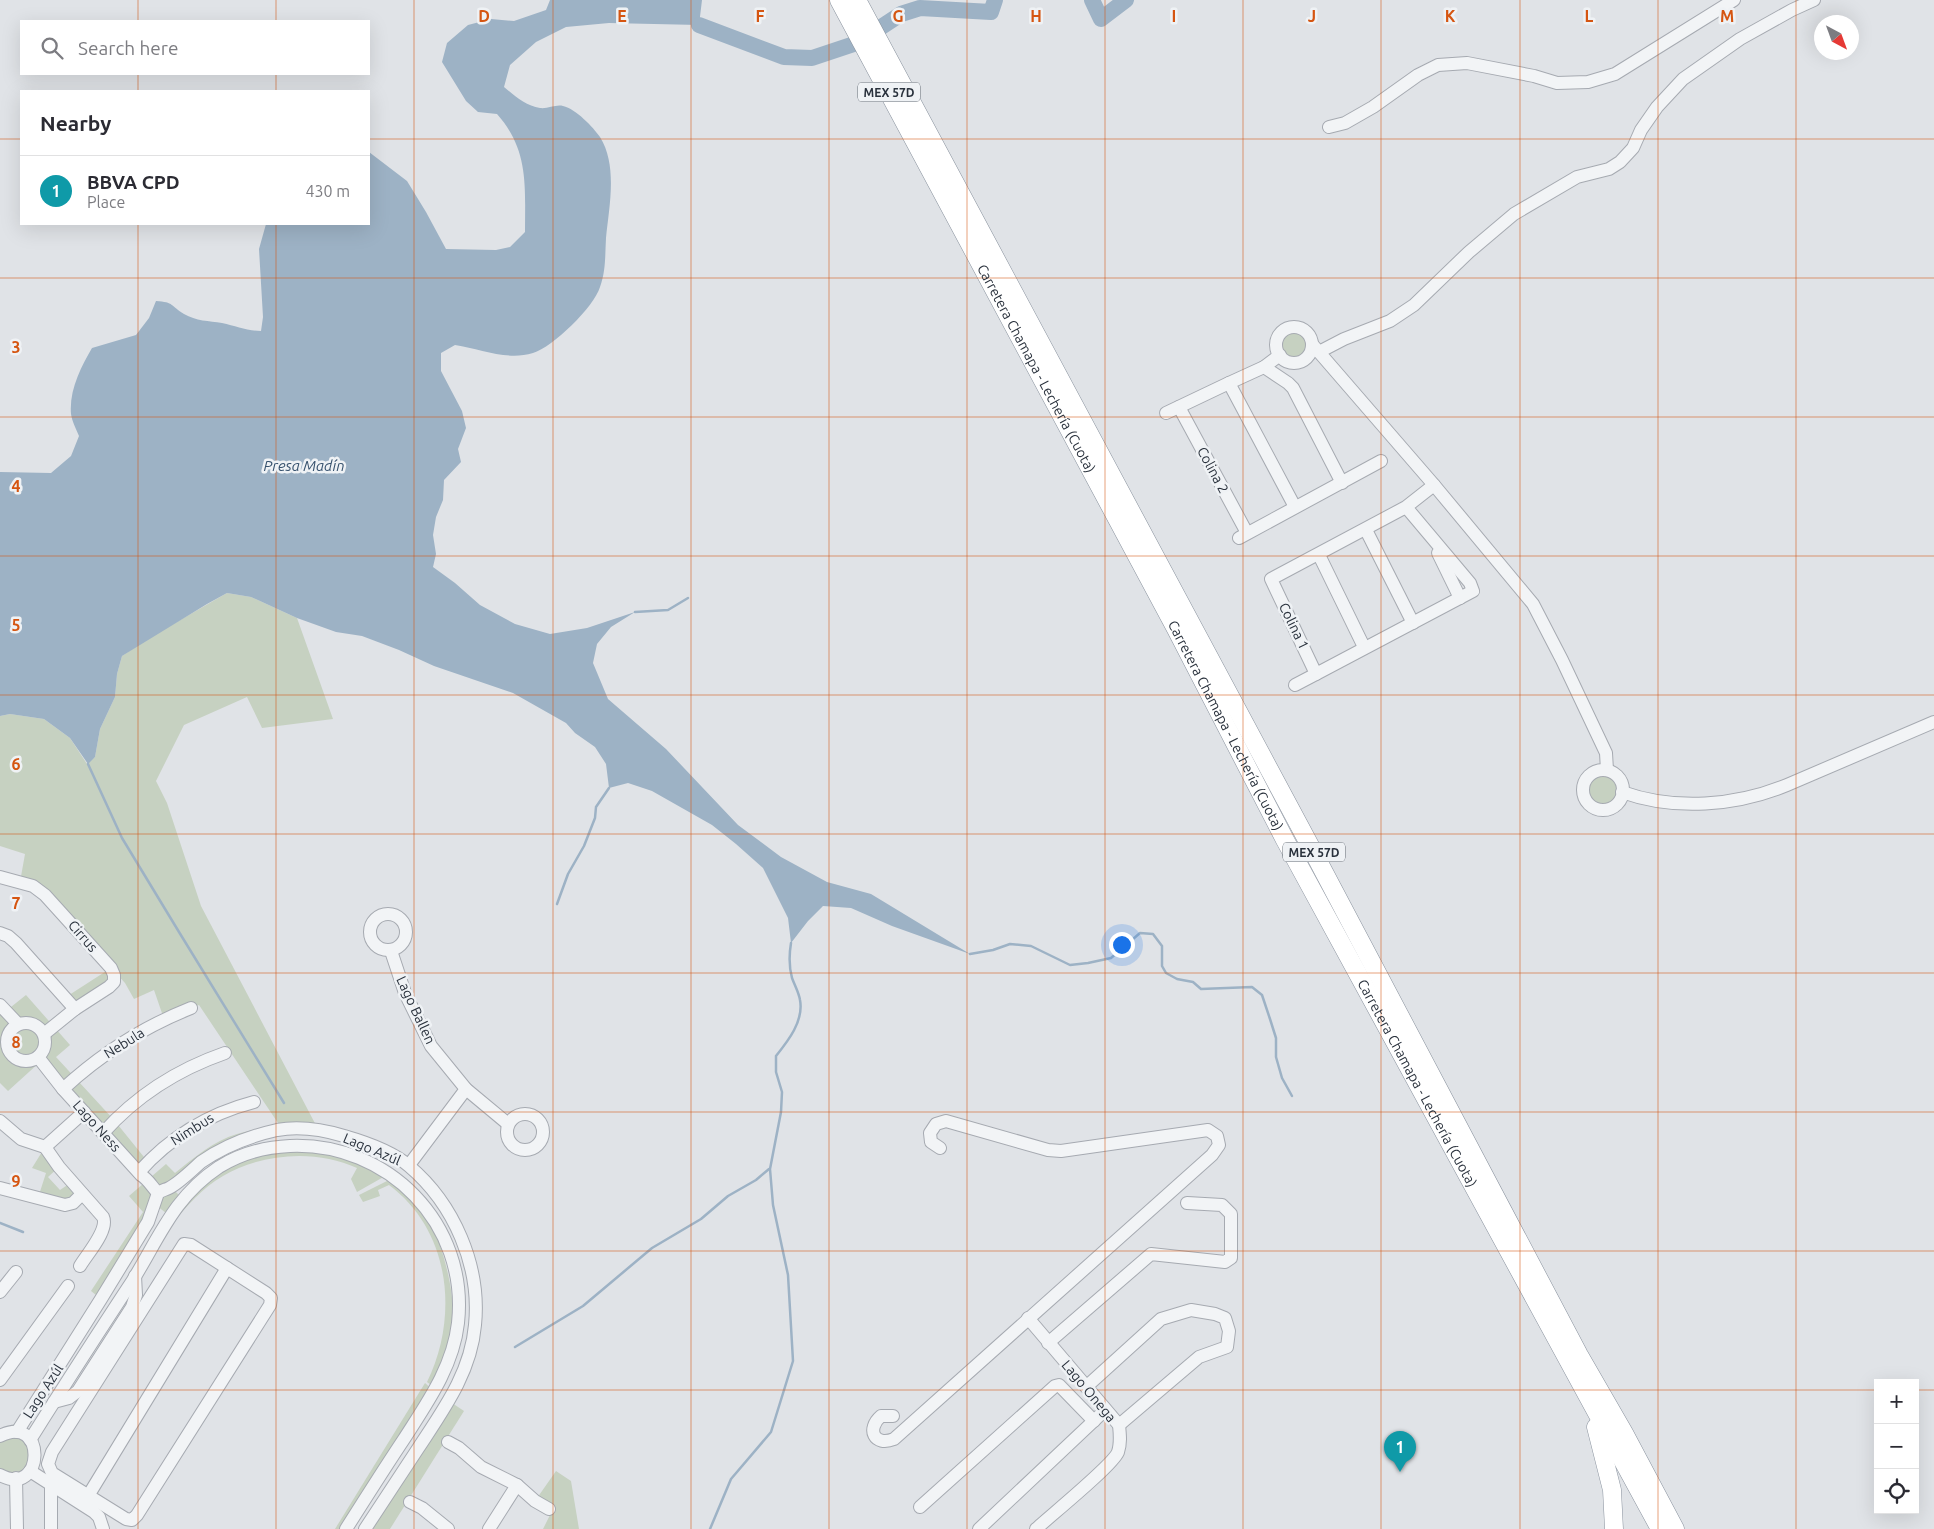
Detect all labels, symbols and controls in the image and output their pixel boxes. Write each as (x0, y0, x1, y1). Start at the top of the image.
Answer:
text: D (478, 7, 490, 25)
text: E (617, 7, 627, 25)
text: F (756, 7, 765, 25)
text: G (892, 7, 904, 25)
text: H (1030, 7, 1042, 25)
text: I (1172, 7, 1176, 25)
text: J (1308, 7, 1316, 25)
text: K (1445, 7, 1456, 25)
text: L (1585, 7, 1594, 25)
text: M (1720, 7, 1734, 25)
north arrow (1814, 15, 1859, 60)
search box (20, 20, 370, 75)
icon: search (38, 34, 66, 62)
text: Search here (78, 37, 178, 59)
road number: MEX 57D (858, 82, 920, 101)
text: Nearby (40, 111, 111, 135)
text: BBVA CPD (87, 171, 180, 193)
text: 1 (51, 182, 61, 200)
text: 430 m (305, 182, 350, 200)
text: Place (87, 193, 125, 211)
street label: Carretera Chamapa - Lechería (Cuota) (974, 262, 1099, 475)
text: 3 (11, 338, 21, 356)
street label: Colina 2 (1194, 444, 1232, 496)
water label: Presa Madín (263, 457, 345, 474)
text: 4 (11, 477, 21, 495)
street label: Colina 1 (1276, 600, 1312, 652)
text: 5 (11, 616, 21, 634)
street label: Carretera Chamapa - Lechería (Cuota) (1165, 618, 1287, 833)
text: 6 (11, 755, 21, 773)
road number: MEX 57D (1283, 842, 1345, 862)
text: 7 (11, 894, 21, 912)
street label: Cirrus (65, 917, 101, 955)
your location (1109, 932, 1135, 958)
street label: Lago Ballen (393, 974, 439, 1046)
street label: Carretera Chamapa - Lechería (Cuota) (1354, 977, 1480, 1190)
street label: Nebula (101, 1024, 147, 1062)
text: 8 (11, 1033, 21, 1051)
street label: Lago Ness (70, 1097, 124, 1155)
street label: Nimbus (168, 1110, 216, 1148)
street label: Lago Azúl (341, 1130, 404, 1168)
text: 9 (11, 1172, 21, 1190)
street label: Lago Onega (1059, 1357, 1119, 1425)
street label: Lago Azúl (20, 1361, 67, 1421)
map controls (1874, 1379, 1919, 1514)
button: + (1874, 1379, 1919, 1424)
button: − (1874, 1424, 1919, 1469)
pin: 1 (1384, 1431, 1416, 1472)
button: locate (1874, 1469, 1919, 1514)

